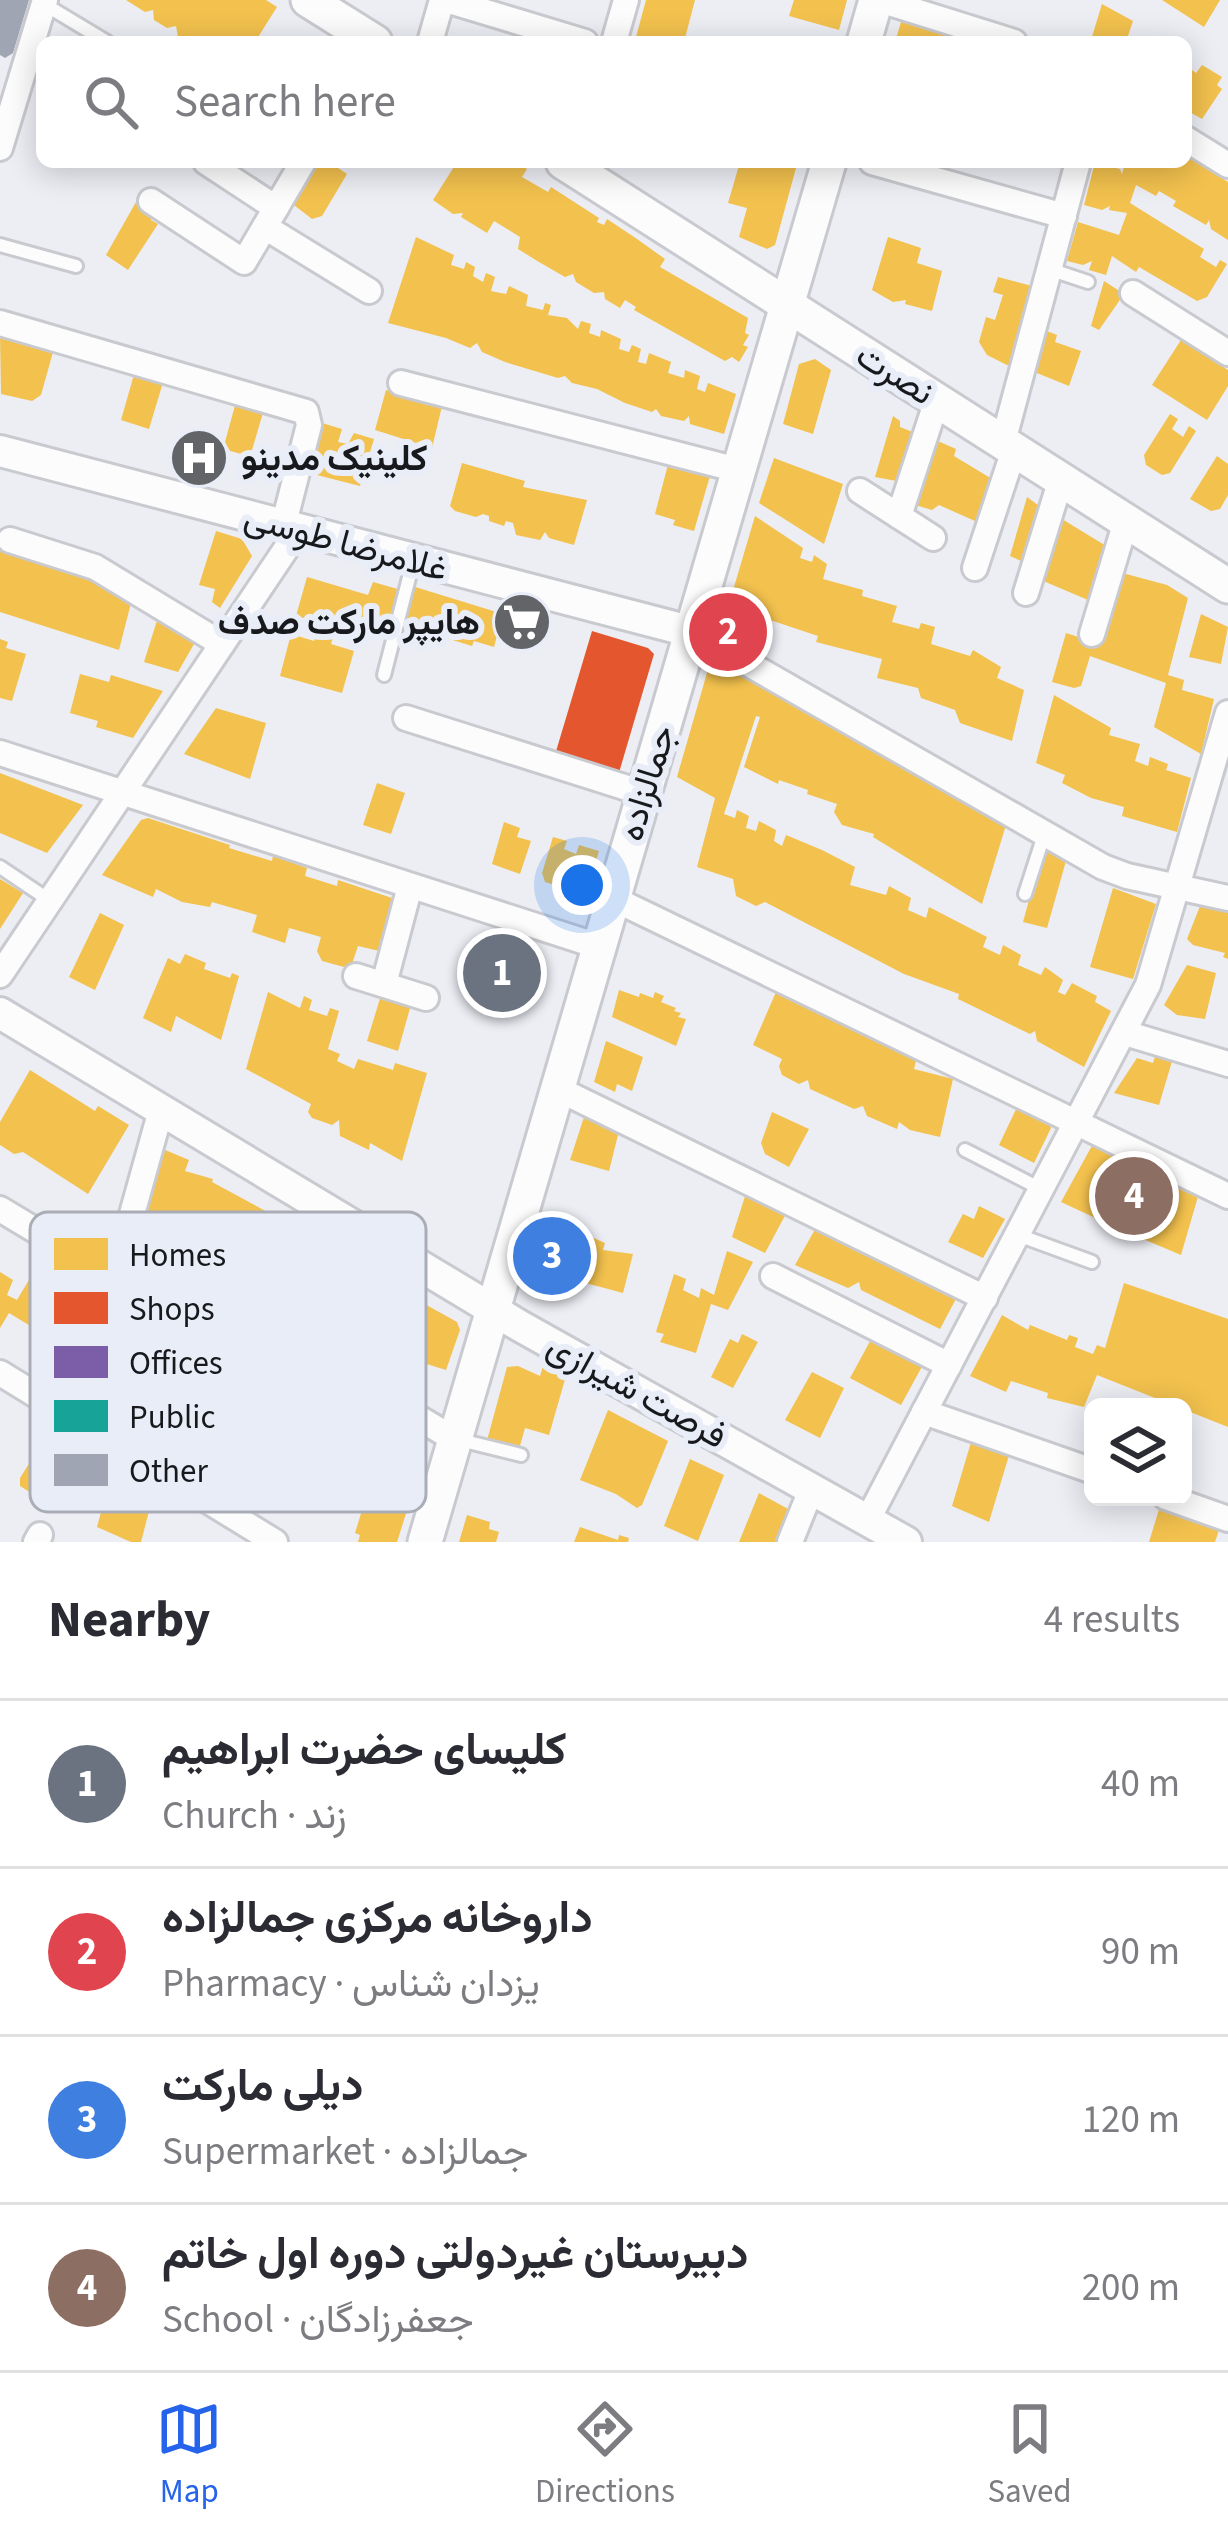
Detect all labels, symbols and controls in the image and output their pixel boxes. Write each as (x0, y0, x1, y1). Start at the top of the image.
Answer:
search box (36, 36, 1192, 168)
icon: search (78, 69, 144, 135)
text: Search here (174, 70, 396, 134)
street label: نصرت (846, 330, 944, 418)
hospital icon: کلینیک مدینو (168, 427, 230, 489)
place label: کلینیک مدینو (241, 433, 428, 484)
street label: غلامرضا طوسی (239, 491, 453, 595)
pin: 2 (689, 587, 767, 677)
supermarket icon: هايپر ماركت صدف (491, 591, 553, 653)
place label: هايپر ماركت صدف (218, 597, 480, 648)
street label: جمالزاده (605, 719, 689, 847)
your location (552, 855, 612, 915)
pin: 1 (463, 928, 541, 1018)
pin: 4 (1095, 1151, 1173, 1241)
pin: 3 (513, 1211, 591, 1301)
legend (30, 1212, 426, 1512)
text: Homes (129, 1232, 226, 1279)
text: Shops (129, 1286, 215, 1333)
street label: فرصت شیرازی (538, 1321, 736, 1461)
text: Offices (129, 1340, 223, 1387)
text: Public (129, 1394, 215, 1441)
map controls (1084, 1398, 1192, 1506)
button: layers (1084, 1398, 1192, 1506)
text: Other (129, 1448, 208, 1495)
text: Nearby (48, 1584, 210, 1656)
text: 4 results (1044, 1592, 1180, 1648)
text: کلیسای حضرت ابراهیم (162, 1718, 567, 1782)
text: 1 (77, 1756, 97, 1812)
text: 40 m (1101, 1756, 1180, 1812)
text: Church · زند (162, 1788, 347, 1844)
text: داروخانه مرکزی جمالزاده (162, 1886, 593, 1950)
text: 2 (77, 1924, 97, 1980)
text: 90 m (1101, 1924, 1180, 1980)
text: Pharmacy · یزدان شناس (162, 1956, 540, 2012)
text: دیلی مارکت (162, 2054, 363, 2118)
text: 3 (77, 2092, 97, 2148)
text: 120 m (1082, 2092, 1180, 2148)
text: Supermarket · جمالزاده (162, 2124, 528, 2180)
text: دبیرستان غیردولتی دوره اول خاتم (162, 2222, 748, 2286)
text: 4 (77, 2260, 97, 2316)
text: 200 m (1082, 2260, 1180, 2316)
text: School · جعفرزادگان (162, 2292, 474, 2348)
tab: Map (156, 2396, 222, 2515)
tab: Directions (535, 2396, 675, 2515)
tab: Saved (987, 2396, 1072, 2515)

